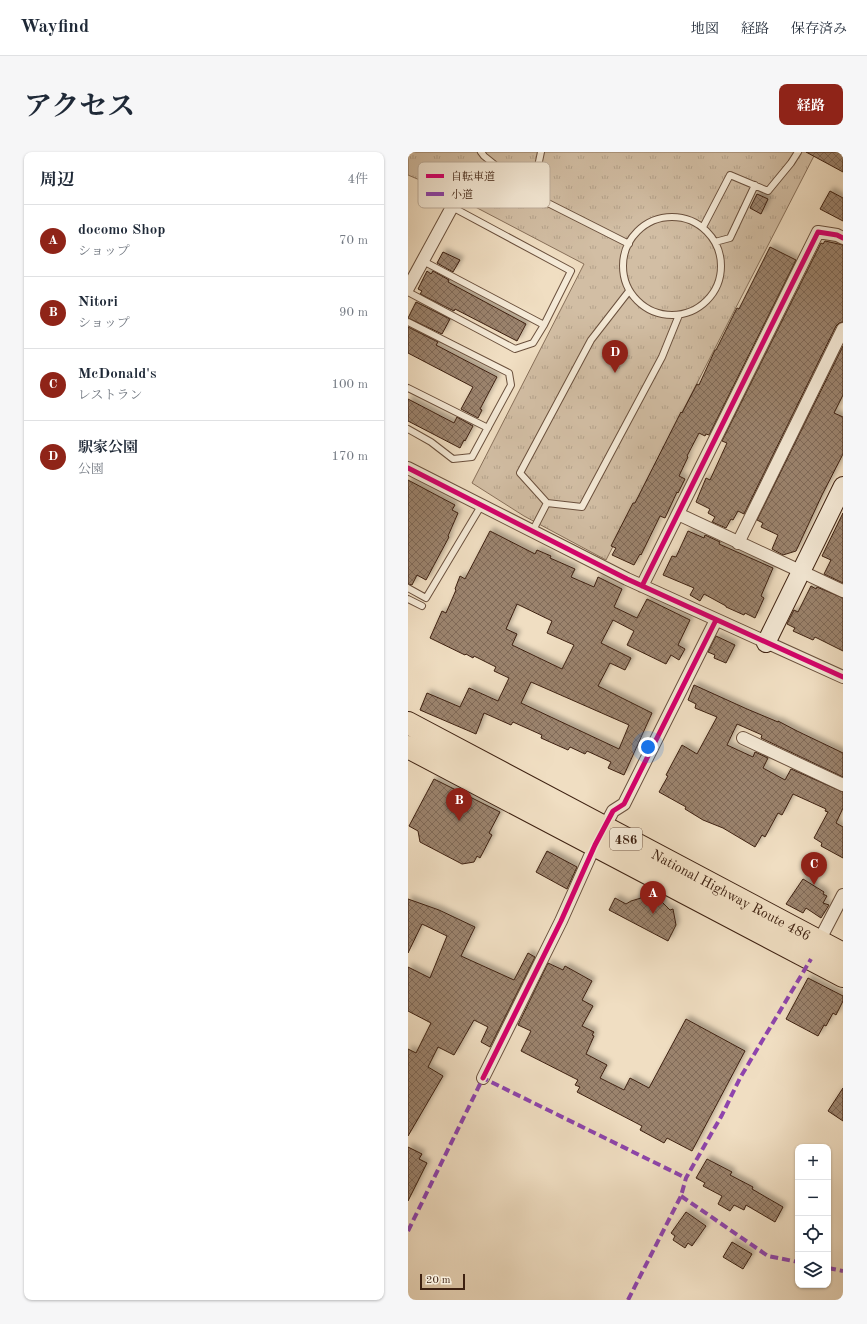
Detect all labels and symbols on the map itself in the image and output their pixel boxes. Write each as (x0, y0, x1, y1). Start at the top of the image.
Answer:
legend (418, 162, 550, 208)
text: 自転車道 (451, 170, 495, 183)
text: 小道 (451, 188, 473, 201)
pin: D (602, 340, 628, 373)
your location (638, 737, 658, 757)
pin: B (446, 788, 472, 821)
road number: 486 (610, 828, 642, 850)
street label: National Highway Route 486 (649, 848, 813, 943)
pin: C (801, 852, 827, 885)
pin: A (640, 881, 666, 914)
scale bar (420, 1272, 465, 1291)

